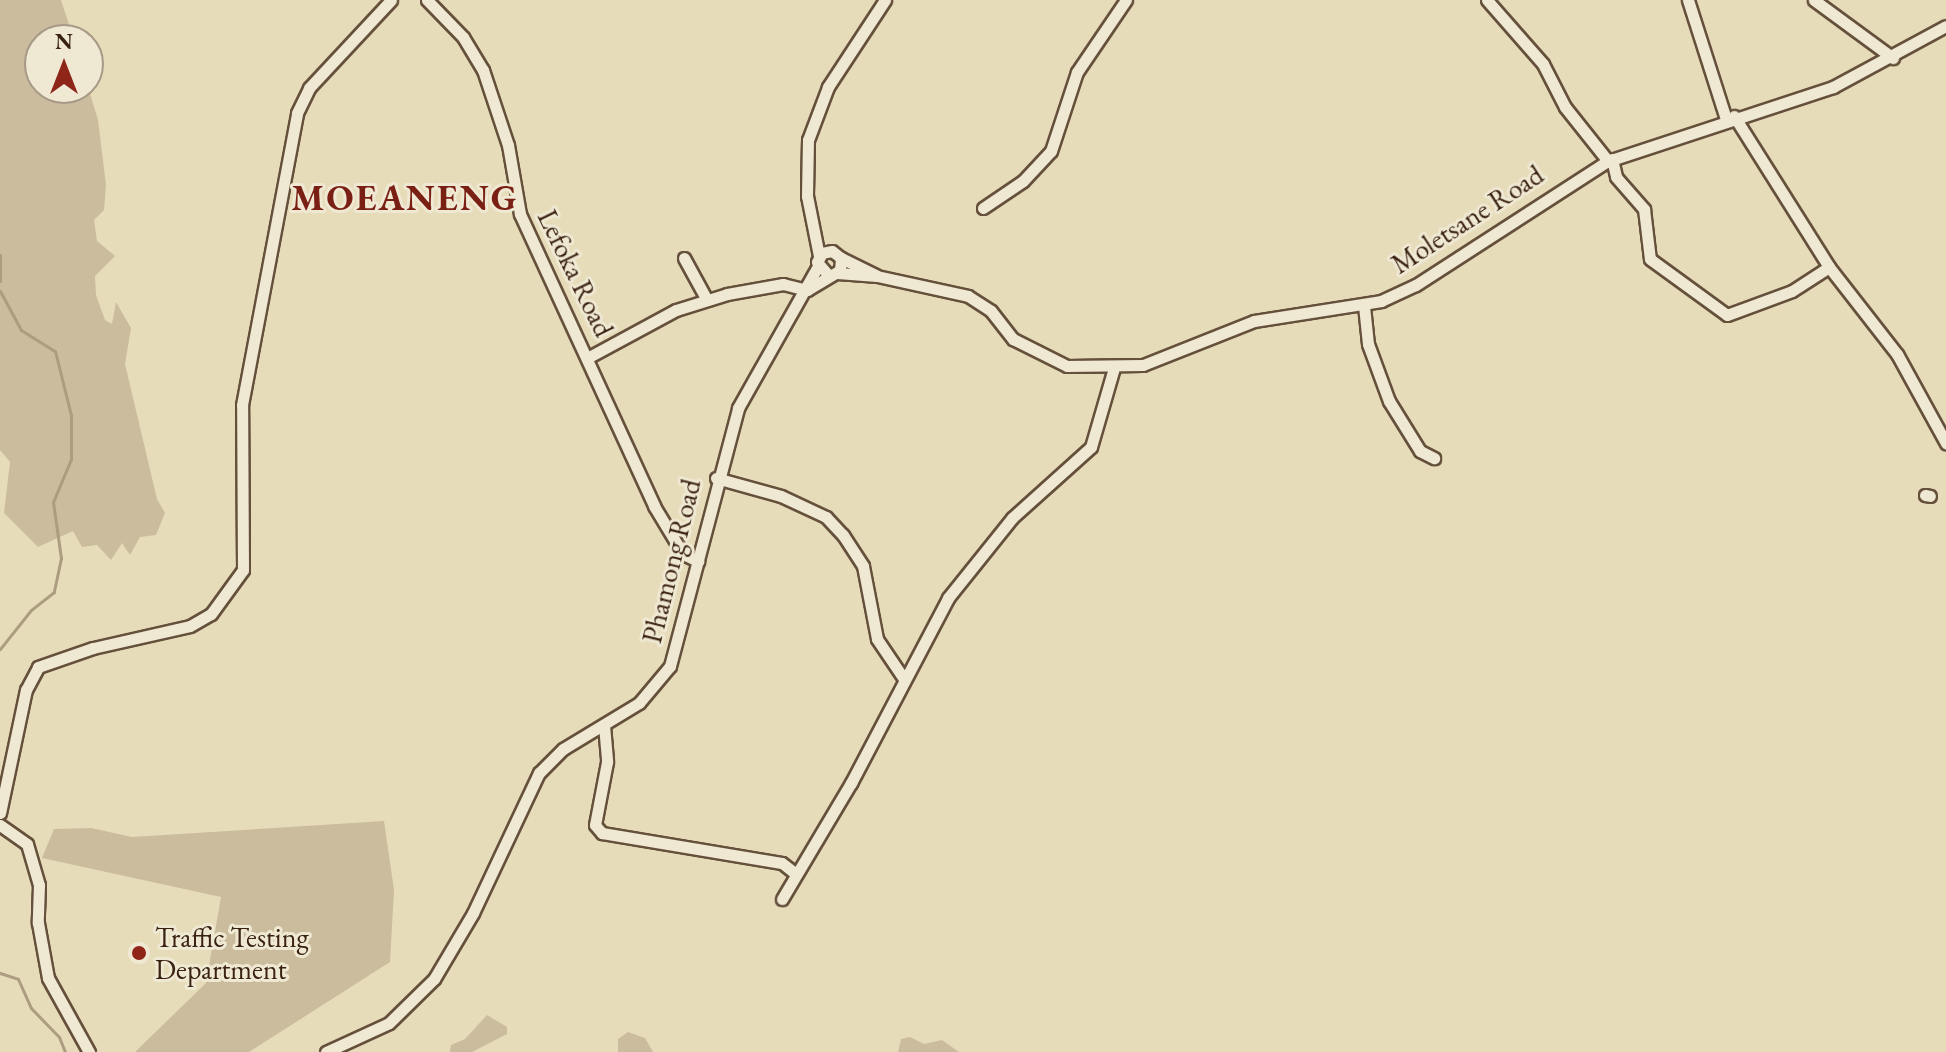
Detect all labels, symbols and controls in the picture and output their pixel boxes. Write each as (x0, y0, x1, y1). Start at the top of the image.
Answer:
north arrow (24, 24, 104, 104)
text: N (55, 27, 73, 56)
street label: Moletsane Road (1385, 157, 1549, 281)
district label: MOEANENG (291, 176, 519, 220)
street label: Lefoka Road (531, 204, 621, 342)
street label: Phamong Road (634, 475, 708, 647)
place label: Traffic Testing Department (155, 920, 309, 986)
marker: Traffic Testing Department (130, 944, 148, 962)

